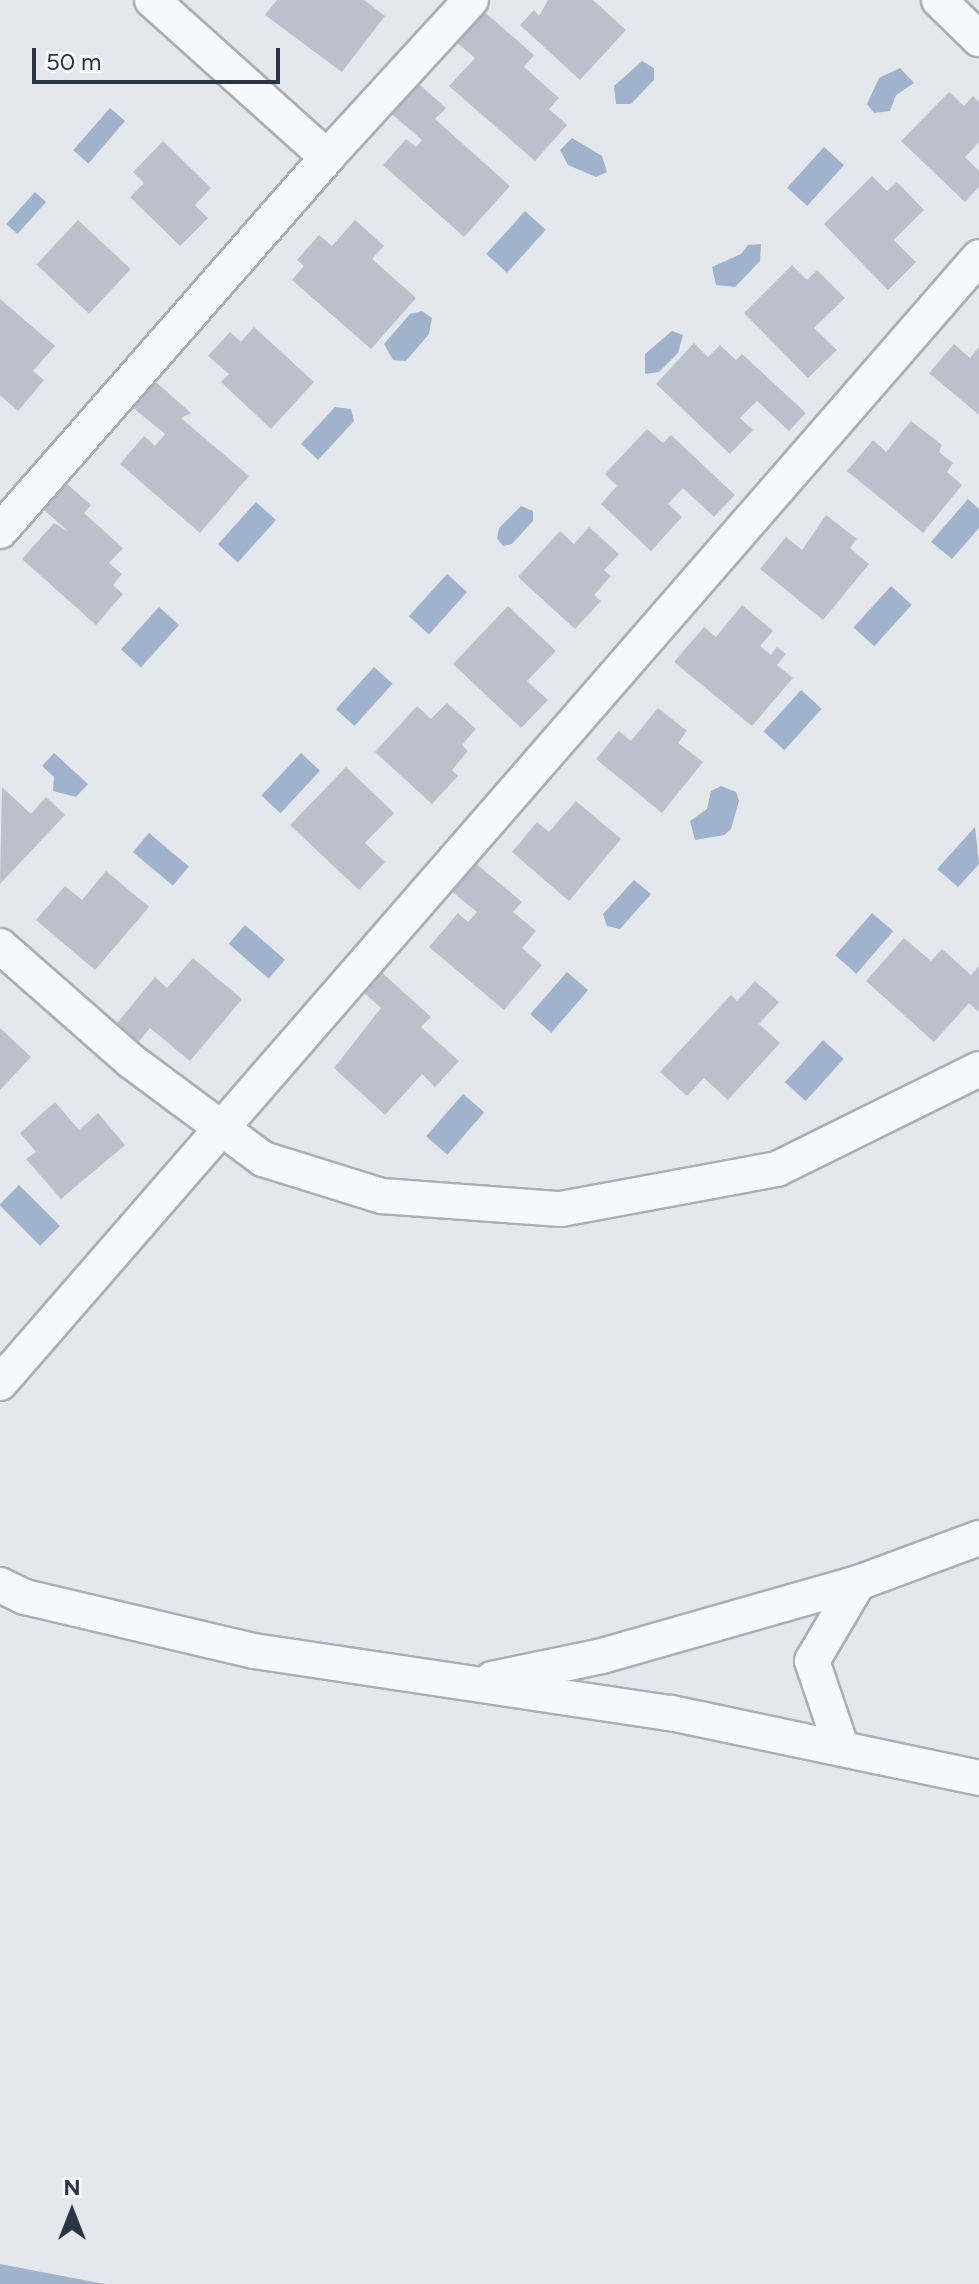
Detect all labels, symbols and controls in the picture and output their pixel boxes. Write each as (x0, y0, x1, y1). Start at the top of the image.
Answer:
scale bar (36, 32, 284, 82)
text: 50 m (46, 47, 102, 76)
north arrow (32, 2172, 112, 2252)
text: N (63, 2174, 81, 2201)

